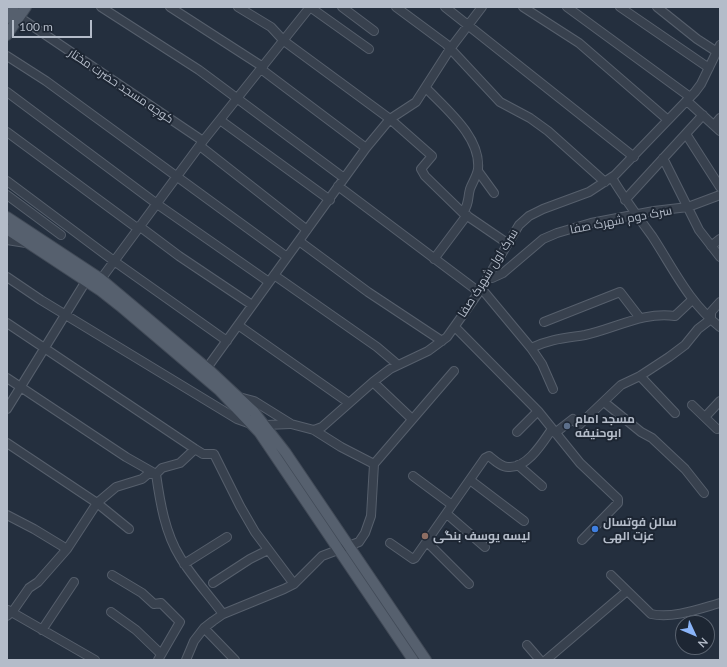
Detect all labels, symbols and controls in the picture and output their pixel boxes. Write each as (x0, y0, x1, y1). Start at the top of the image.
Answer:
scale bar (14, 12, 94, 38)
text: 100 m (19, 19, 53, 34)
street label: کوچه مسجد حضرت مختار (66, 45, 176, 127)
street label: سرک دوم شهرک صفا (569, 203, 673, 237)
street label: سرک اول شهرک صفا (455, 226, 521, 320)
place label: مسجد امام ابوحنیفه (575, 412, 635, 440)
marker: مسجد امام ابوحنیفه (562, 421, 572, 431)
place label: سالن فوتسال عزت الهی (603, 515, 677, 543)
marker: سالن فوتسال عزت الهی (590, 524, 600, 534)
place label: لیسه یوسف بنگی (433, 529, 530, 543)
marker: لیسه یوسف بنگی (420, 531, 430, 541)
north arrow (675, 615, 715, 655)
text: N (696, 635, 711, 651)

